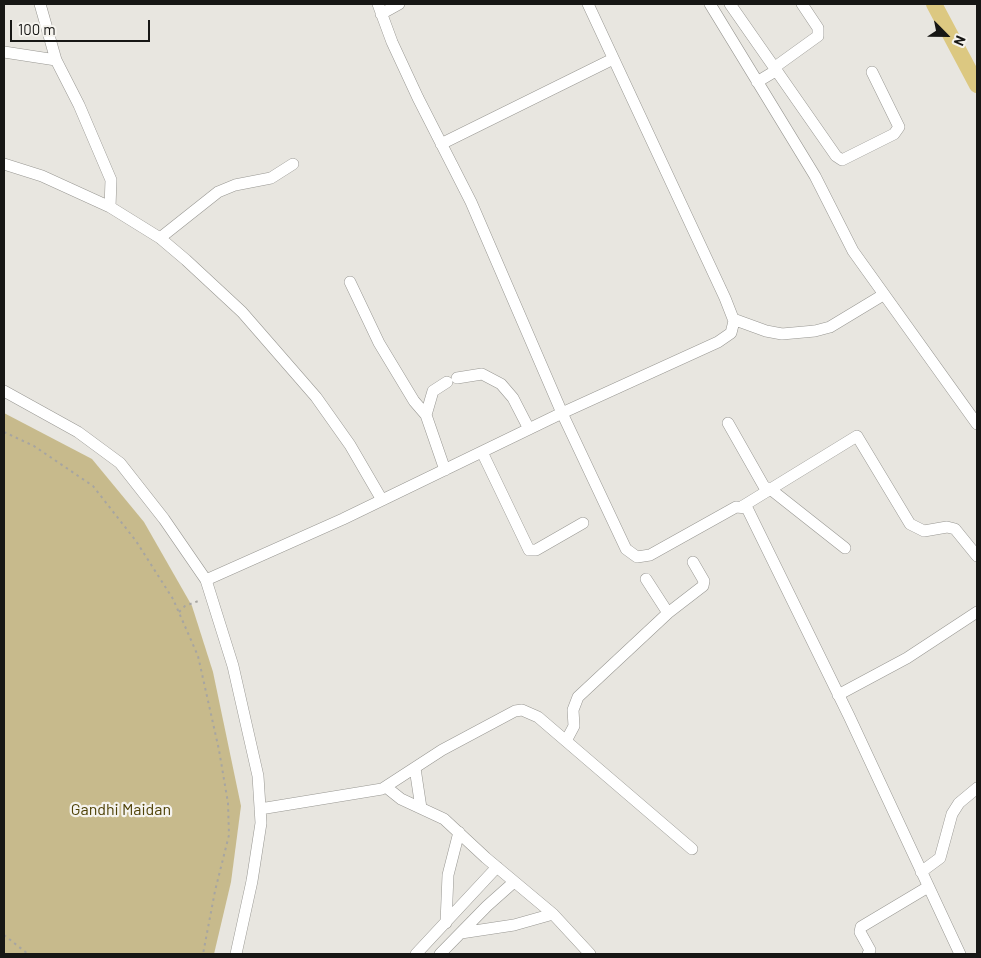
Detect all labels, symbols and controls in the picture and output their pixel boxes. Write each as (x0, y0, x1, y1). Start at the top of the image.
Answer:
scale bar (12, 10, 152, 42)
north arrow (921, 10, 971, 60)
text: 100 m (18, 20, 56, 38)
text: N (951, 33, 970, 49)
park label: Gandhi Maidan (71, 800, 171, 820)

